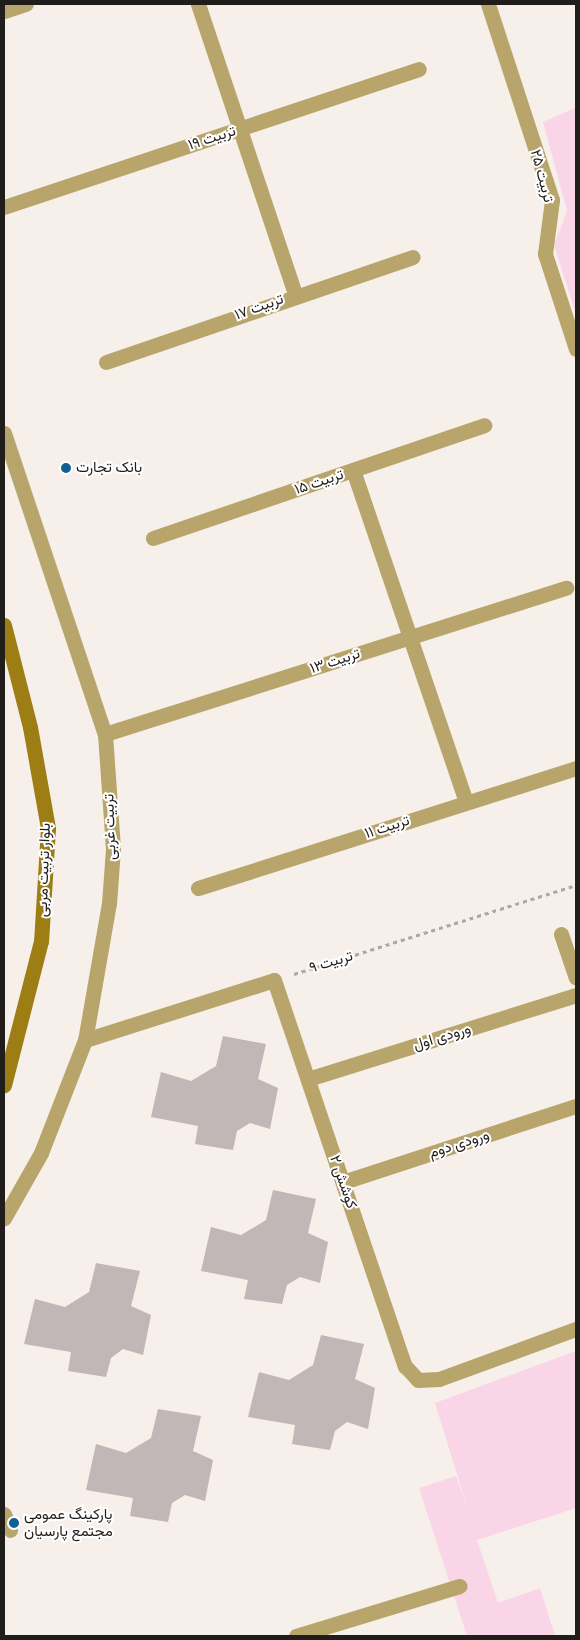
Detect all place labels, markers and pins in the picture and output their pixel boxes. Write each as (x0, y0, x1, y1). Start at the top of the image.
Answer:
place label: بانک تجارت (76, 459, 142, 477)
marker: بانک تجارت (60, 462, 72, 474)
place label: پارکینگ عمومی مجتمع پارسیان (24, 1505, 113, 1540)
marker: پارکینگ عمومی مجتمع پارسیان (8, 1517, 20, 1529)

